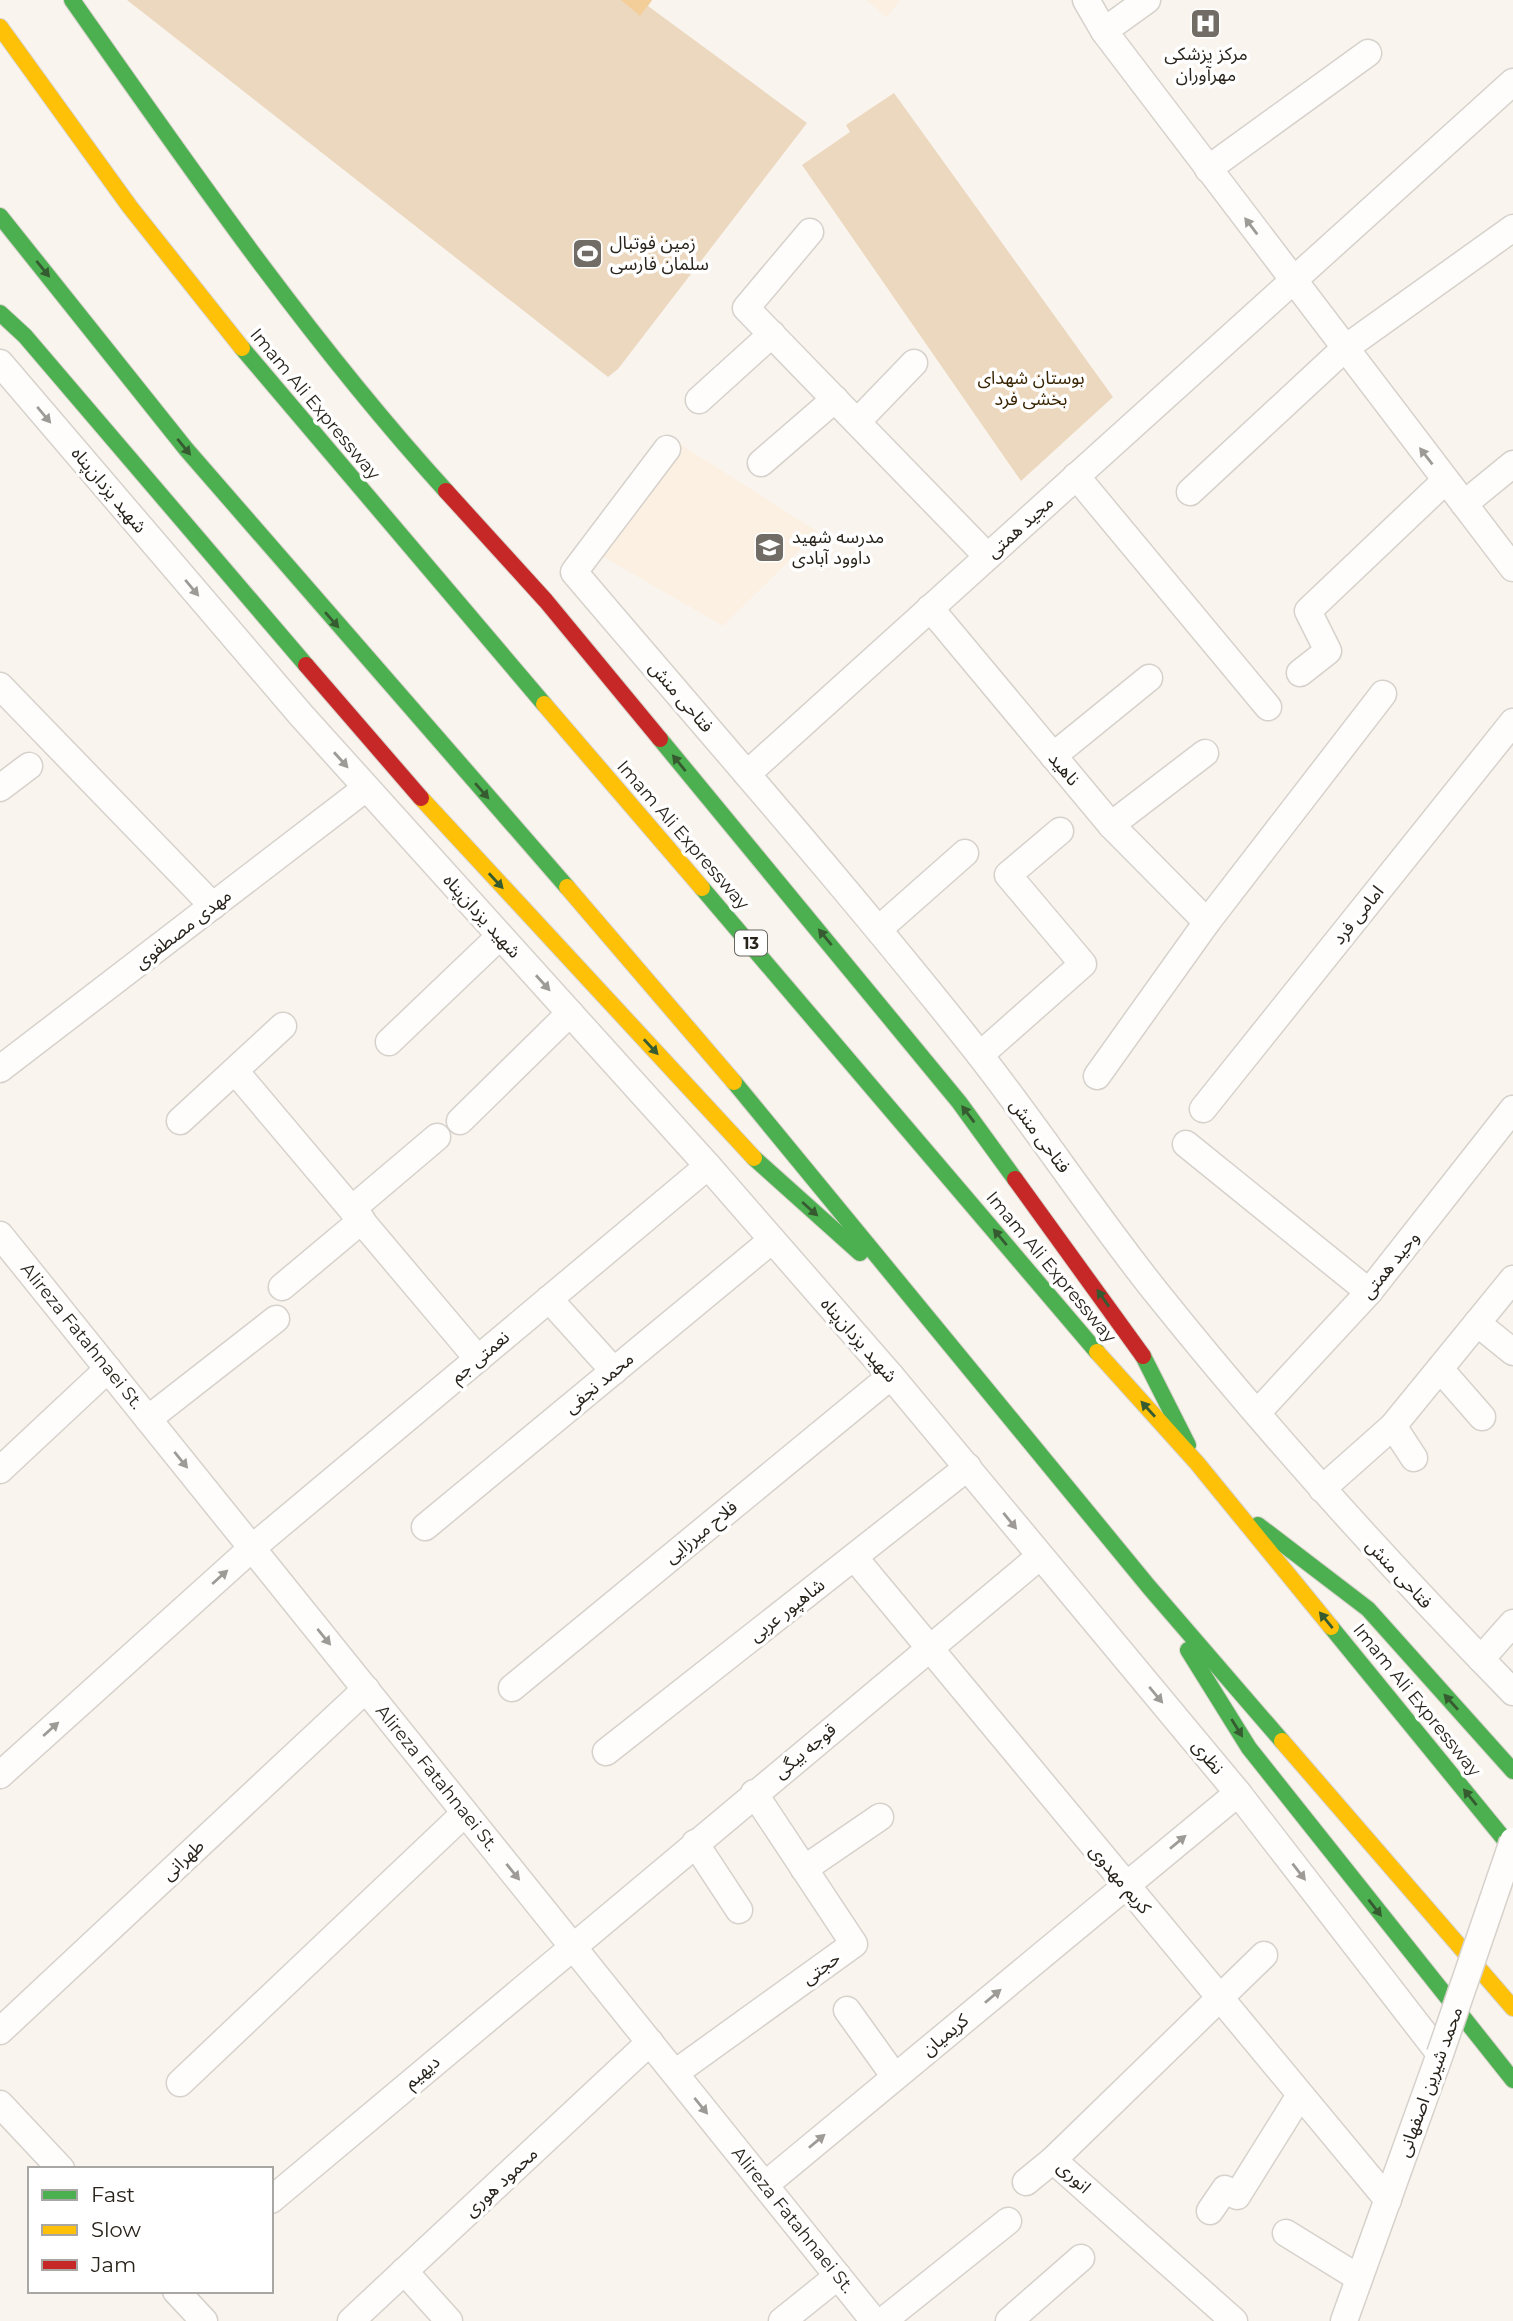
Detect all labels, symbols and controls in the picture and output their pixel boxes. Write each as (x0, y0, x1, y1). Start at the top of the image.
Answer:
hospital icon: مرکز پزشکی مهرآوران (1189, 6, 1223, 40)
place label: مرکز پزشکی مهرآوران (1164, 43, 1248, 86)
one-way arrow (1244, 216, 1258, 235)
place label: زمین فوتبال سلمان فارسی (610, 232, 709, 275)
sports icon: زمین فوتبال سلمان فارسی (570, 236, 604, 270)
one-way arrow (35, 260, 49, 278)
street label: Imam Ali Expressway (245, 324, 385, 484)
park label: بوستان شهدای بخشی فرد (977, 367, 1085, 410)
one-way arrow (36, 406, 51, 423)
one-way arrow (177, 437, 192, 455)
street label: شهید یزدان‌پناه (67, 443, 151, 538)
one-way arrow (1420, 447, 1434, 465)
street label: مجید همتی (982, 491, 1058, 563)
place label: مدرسه شهید داوود آبادی (792, 526, 884, 569)
school or university icon: مدرسه شهید داوود آبادی (752, 530, 786, 564)
one-way arrow (184, 579, 199, 596)
one-way arrow (324, 611, 340, 629)
street label: فتاحی منش (644, 657, 718, 737)
street label: ناهید (1044, 748, 1084, 790)
one-way arrow (333, 751, 349, 769)
one-way arrow (671, 754, 687, 772)
street label: Imam Ali Expressway (612, 756, 754, 914)
one-way arrow (474, 783, 489, 800)
street label: شهید یزدان‌پناه (438, 869, 525, 963)
one-way arrow (487, 872, 503, 889)
street label: امامی فرد (1328, 881, 1388, 949)
street label: مهدی مصطفوی (130, 884, 236, 974)
one-way arrow (818, 929, 833, 946)
road number: 13 (735, 931, 767, 956)
one-way arrow (535, 974, 551, 992)
one-way arrow (643, 1038, 659, 1056)
street label: فتاحی منش (1005, 1095, 1075, 1177)
one-way arrow (962, 1105, 976, 1123)
street label: Imam Ali Expressway (981, 1187, 1121, 1347)
one-way arrow (802, 1201, 819, 1216)
street label: وحید همتی (1356, 1227, 1424, 1303)
one-way arrow (993, 1228, 1008, 1245)
street label: Alireza Fatahnaei St. (16, 1258, 148, 1414)
one-way arrow (1096, 1289, 1110, 1307)
street label: شهید یزدان‌پناه (816, 1293, 902, 1387)
street label: نعمتی جم (446, 1326, 515, 1389)
street label: محمد نجفی (560, 1348, 638, 1418)
one-way arrow (1141, 1401, 1157, 1418)
one-way arrow (173, 1451, 188, 1468)
street label: فلاح میرزایی (660, 1496, 743, 1570)
one-way arrow (1002, 1512, 1017, 1529)
street label: فتاحی منش (1361, 1535, 1437, 1613)
one-way arrow (211, 1569, 229, 1585)
street label: شاهپور عربی (745, 1574, 829, 1646)
one-way arrow (1319, 1612, 1334, 1630)
street label: Imam Ali Expressway (1348, 1619, 1486, 1781)
one-way arrow (316, 1629, 331, 1646)
one-way arrow (1148, 1686, 1163, 1703)
one-way arrow (1444, 1693, 1459, 1710)
street label: Alireza Fatahnaei St. (371, 1700, 503, 1856)
street label: قوجه بیگی (769, 1719, 841, 1783)
one-way arrow (1230, 1719, 1243, 1738)
one-way arrow (42, 1721, 60, 1737)
street label: نظری (1187, 1735, 1229, 1779)
one-way arrow (1463, 1788, 1478, 1805)
street label: طهرانی (157, 1835, 209, 1885)
one-way arrow (1170, 1835, 1187, 1850)
street label: کریم مهدوی (1083, 1840, 1156, 1920)
one-way arrow (505, 1862, 520, 1880)
one-way arrow (1292, 1863, 1306, 1881)
one-way arrow (1368, 1899, 1383, 1917)
street label: حجتی (798, 1947, 844, 1989)
one-way arrow (984, 1989, 1001, 2004)
street label: محمد شیرین اصفهانی (1393, 2004, 1467, 2160)
street label: کریمیان (917, 2009, 973, 2061)
street label: دیهیم (400, 2051, 446, 2095)
one-way arrow (694, 2096, 709, 2114)
one-way arrow (809, 2134, 826, 2149)
street label: Alireza Fatahnaei St. (727, 2142, 859, 2298)
street label: محمود هوری (460, 2143, 542, 2221)
street label: انوری (1053, 2156, 1095, 2198)
legend (28, 2167, 273, 2293)
text: Fast (91, 2182, 135, 2207)
text: Slow (91, 2217, 141, 2242)
text: Jam (90, 2252, 136, 2277)

